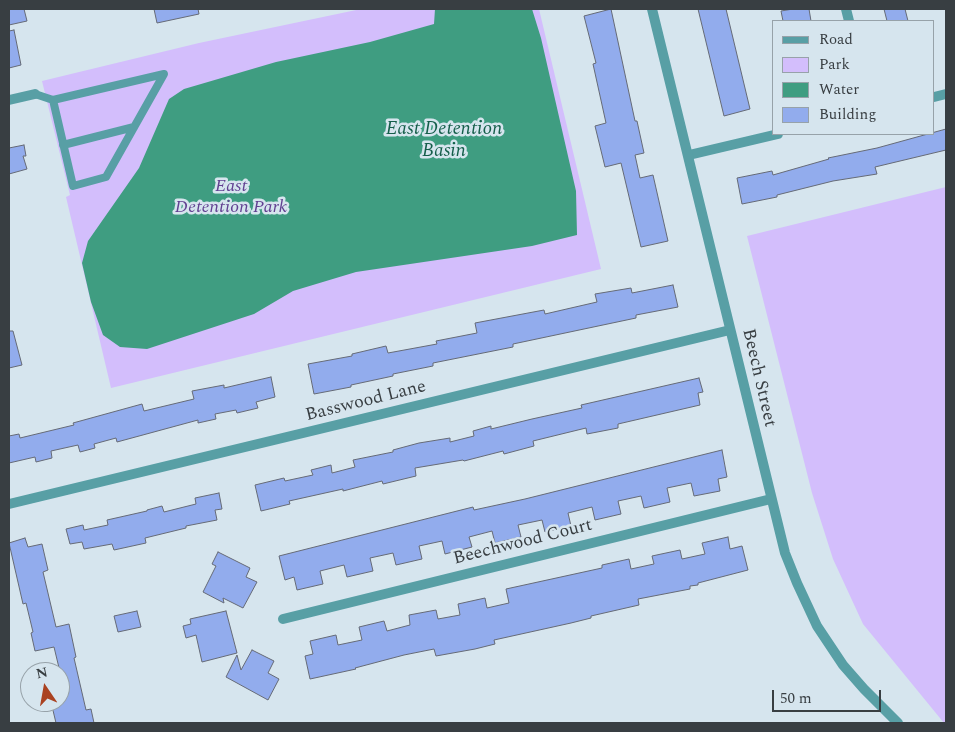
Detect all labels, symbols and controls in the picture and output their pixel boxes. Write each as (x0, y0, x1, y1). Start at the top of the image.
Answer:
legend (772, 20, 935, 135)
text: Road (819, 28, 853, 51)
text: Park (819, 53, 850, 76)
text: Water (819, 78, 859, 101)
text: Building (819, 103, 876, 126)
water label: East Detention Basin (386, 119, 502, 163)
park label: East Detention Park (175, 176, 287, 218)
street label: Beech Street (736, 327, 780, 429)
street label: Basswood Lane (304, 377, 428, 427)
street label: Beechwood Court (451, 515, 595, 571)
text: N (34, 661, 50, 684)
north arrow (20, 662, 70, 712)
scale bar (775, 680, 884, 712)
text: 50 m (780, 687, 812, 710)

